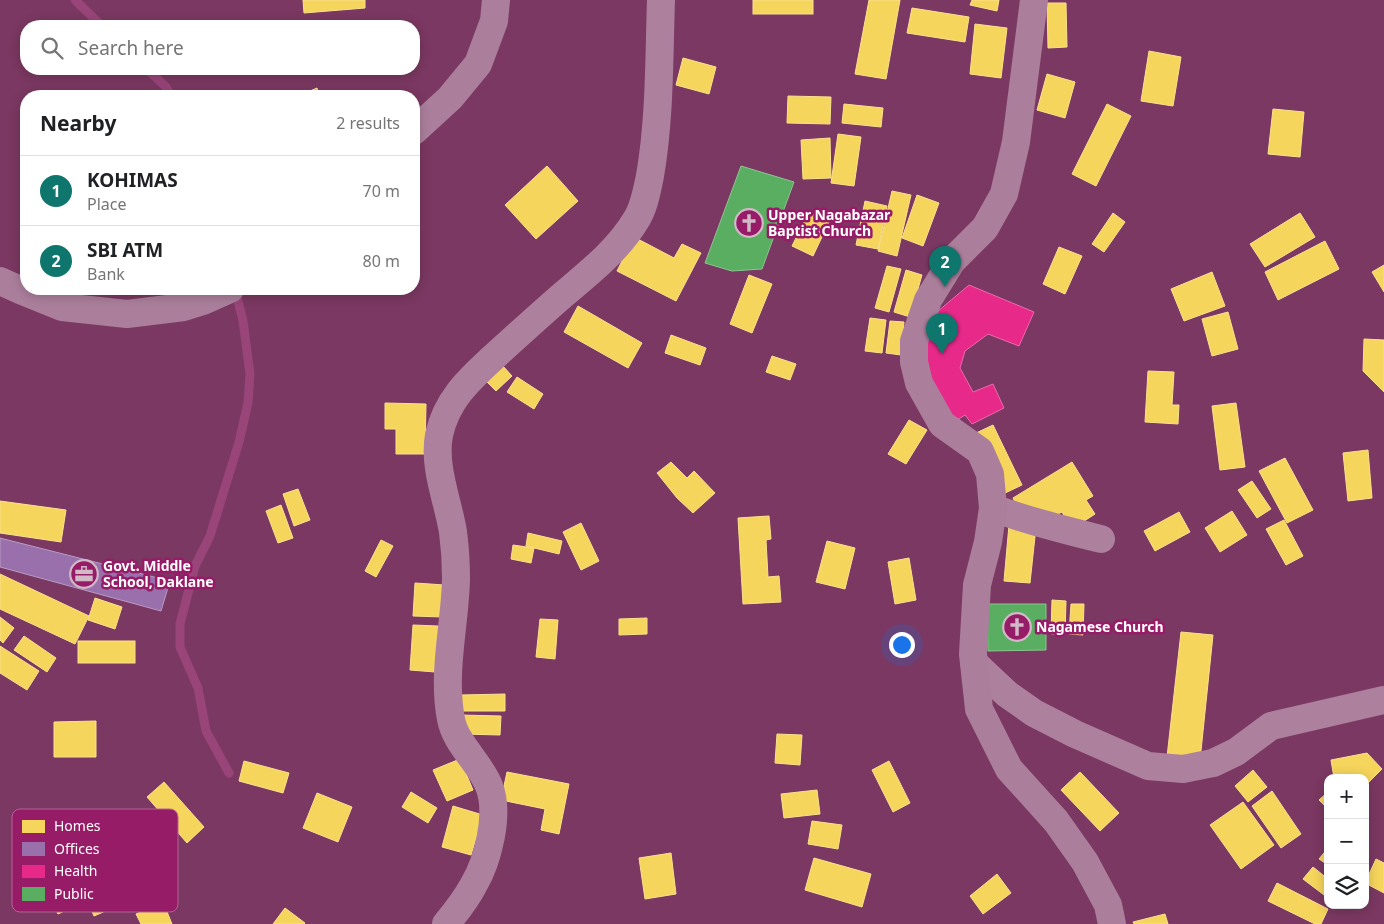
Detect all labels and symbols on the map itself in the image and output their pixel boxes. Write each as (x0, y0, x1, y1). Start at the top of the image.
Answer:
place label: Upper Nagabazar Baptist Church (768, 205, 891, 240)
church icon: Upper Nagabazar Baptist Church (734, 208, 764, 238)
pin: 2 (929, 246, 961, 287)
pin: 1 (926, 313, 958, 354)
place label: Govt. Middle School, Daklane (103, 556, 214, 591)
office icon: Govt. Middle School, Daklane (69, 559, 99, 589)
church icon: Nagamese Church (1002, 612, 1032, 642)
place label: Nagamese Church (1036, 617, 1164, 636)
your location (889, 632, 915, 658)
legend (12, 809, 178, 912)
text: Homes (54, 816, 101, 835)
text: Offices (54, 839, 100, 858)
text: Health (54, 861, 97, 880)
text: Public (54, 884, 94, 903)

